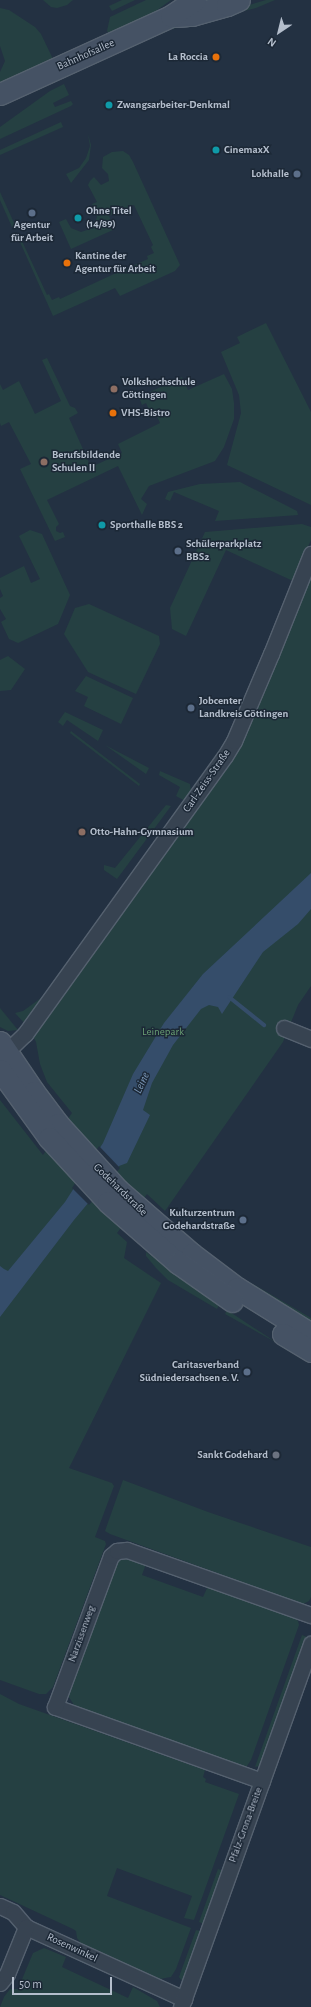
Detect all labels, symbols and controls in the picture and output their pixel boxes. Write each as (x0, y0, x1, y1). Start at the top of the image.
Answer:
north arrow (259, 12, 299, 52)
text: N (266, 36, 278, 49)
street label: Bahnhofsallee (55, 37, 117, 73)
place label: La Roccia (168, 50, 208, 64)
marker: La Roccia (211, 52, 221, 62)
place label: Zwangsarbeiter-Denkmal (117, 98, 230, 112)
marker: Zwangsarbeiter-Denkmal (104, 100, 114, 110)
place label: CinemaxX (224, 143, 270, 157)
marker: CinemaxX (211, 145, 221, 155)
place label: Lokhalle (251, 167, 289, 181)
marker: Lokhalle (292, 169, 302, 179)
place label: Ohne Titel (14/89) (86, 205, 132, 231)
marker: Agentur für Arbeit (27, 208, 37, 218)
marker: Ohne Titel (14/89) (73, 213, 83, 223)
place label: Agentur für Arbeit (11, 219, 53, 245)
place label: Kantine der Agentur für Arbeit (75, 250, 156, 276)
marker: Kantine der Agentur für Arbeit (62, 258, 72, 268)
place label: Volkshochschule Göttingen (122, 376, 195, 402)
marker: Volkshochschule Göttingen (109, 384, 119, 394)
place label: VHS-Bistro (121, 406, 170, 420)
marker: VHS-Bistro (108, 408, 118, 418)
place label: Berufsbildende Schulen II (52, 449, 120, 475)
marker: Berufsbildende Schulen II (39, 457, 49, 467)
place label: Sporthalle BBS 2 (110, 518, 183, 532)
marker: Sporthalle BBS 2 (97, 520, 107, 530)
place label: Schülerparkplatz BBS2 (186, 538, 261, 564)
marker: Schülerparkplatz BBS2 (173, 546, 183, 556)
place label: Jobcenter Landkreis Göttingen (199, 695, 288, 721)
marker: Jobcenter Landkreis Göttingen (186, 703, 196, 713)
street label: Carl-Zeiss-Straße (181, 747, 233, 815)
place label: Otto-Hahn-Gymnasium (90, 825, 193, 839)
marker: Otto-Hahn-Gymnasium (77, 827, 87, 837)
park label: Leinepark (142, 1025, 184, 1039)
water label: Leine (131, 1070, 153, 1096)
street label: Godehardstraße (90, 1161, 150, 1219)
place label: Kulturzentrum Godehardstraße (163, 1207, 235, 1233)
marker: Kulturzentrum Godehardstraße (238, 1215, 248, 1225)
place label: Caritasverband Südniedersachsen e. V. (140, 1359, 239, 1385)
marker: Caritasverband Südniedersachsen e. V. (242, 1367, 252, 1377)
place label: Sankt Godehard (197, 1448, 268, 1462)
marker: Sankt Godehard (271, 1450, 281, 1460)
street label: Narzissenweg (66, 1604, 98, 1664)
street label: Pfalz-Grona-Breite (226, 1786, 266, 1864)
street label: Rosenwinkel (45, 1931, 99, 1965)
scale bar (14, 1969, 114, 1995)
text: 50 m (19, 1978, 42, 1990)

